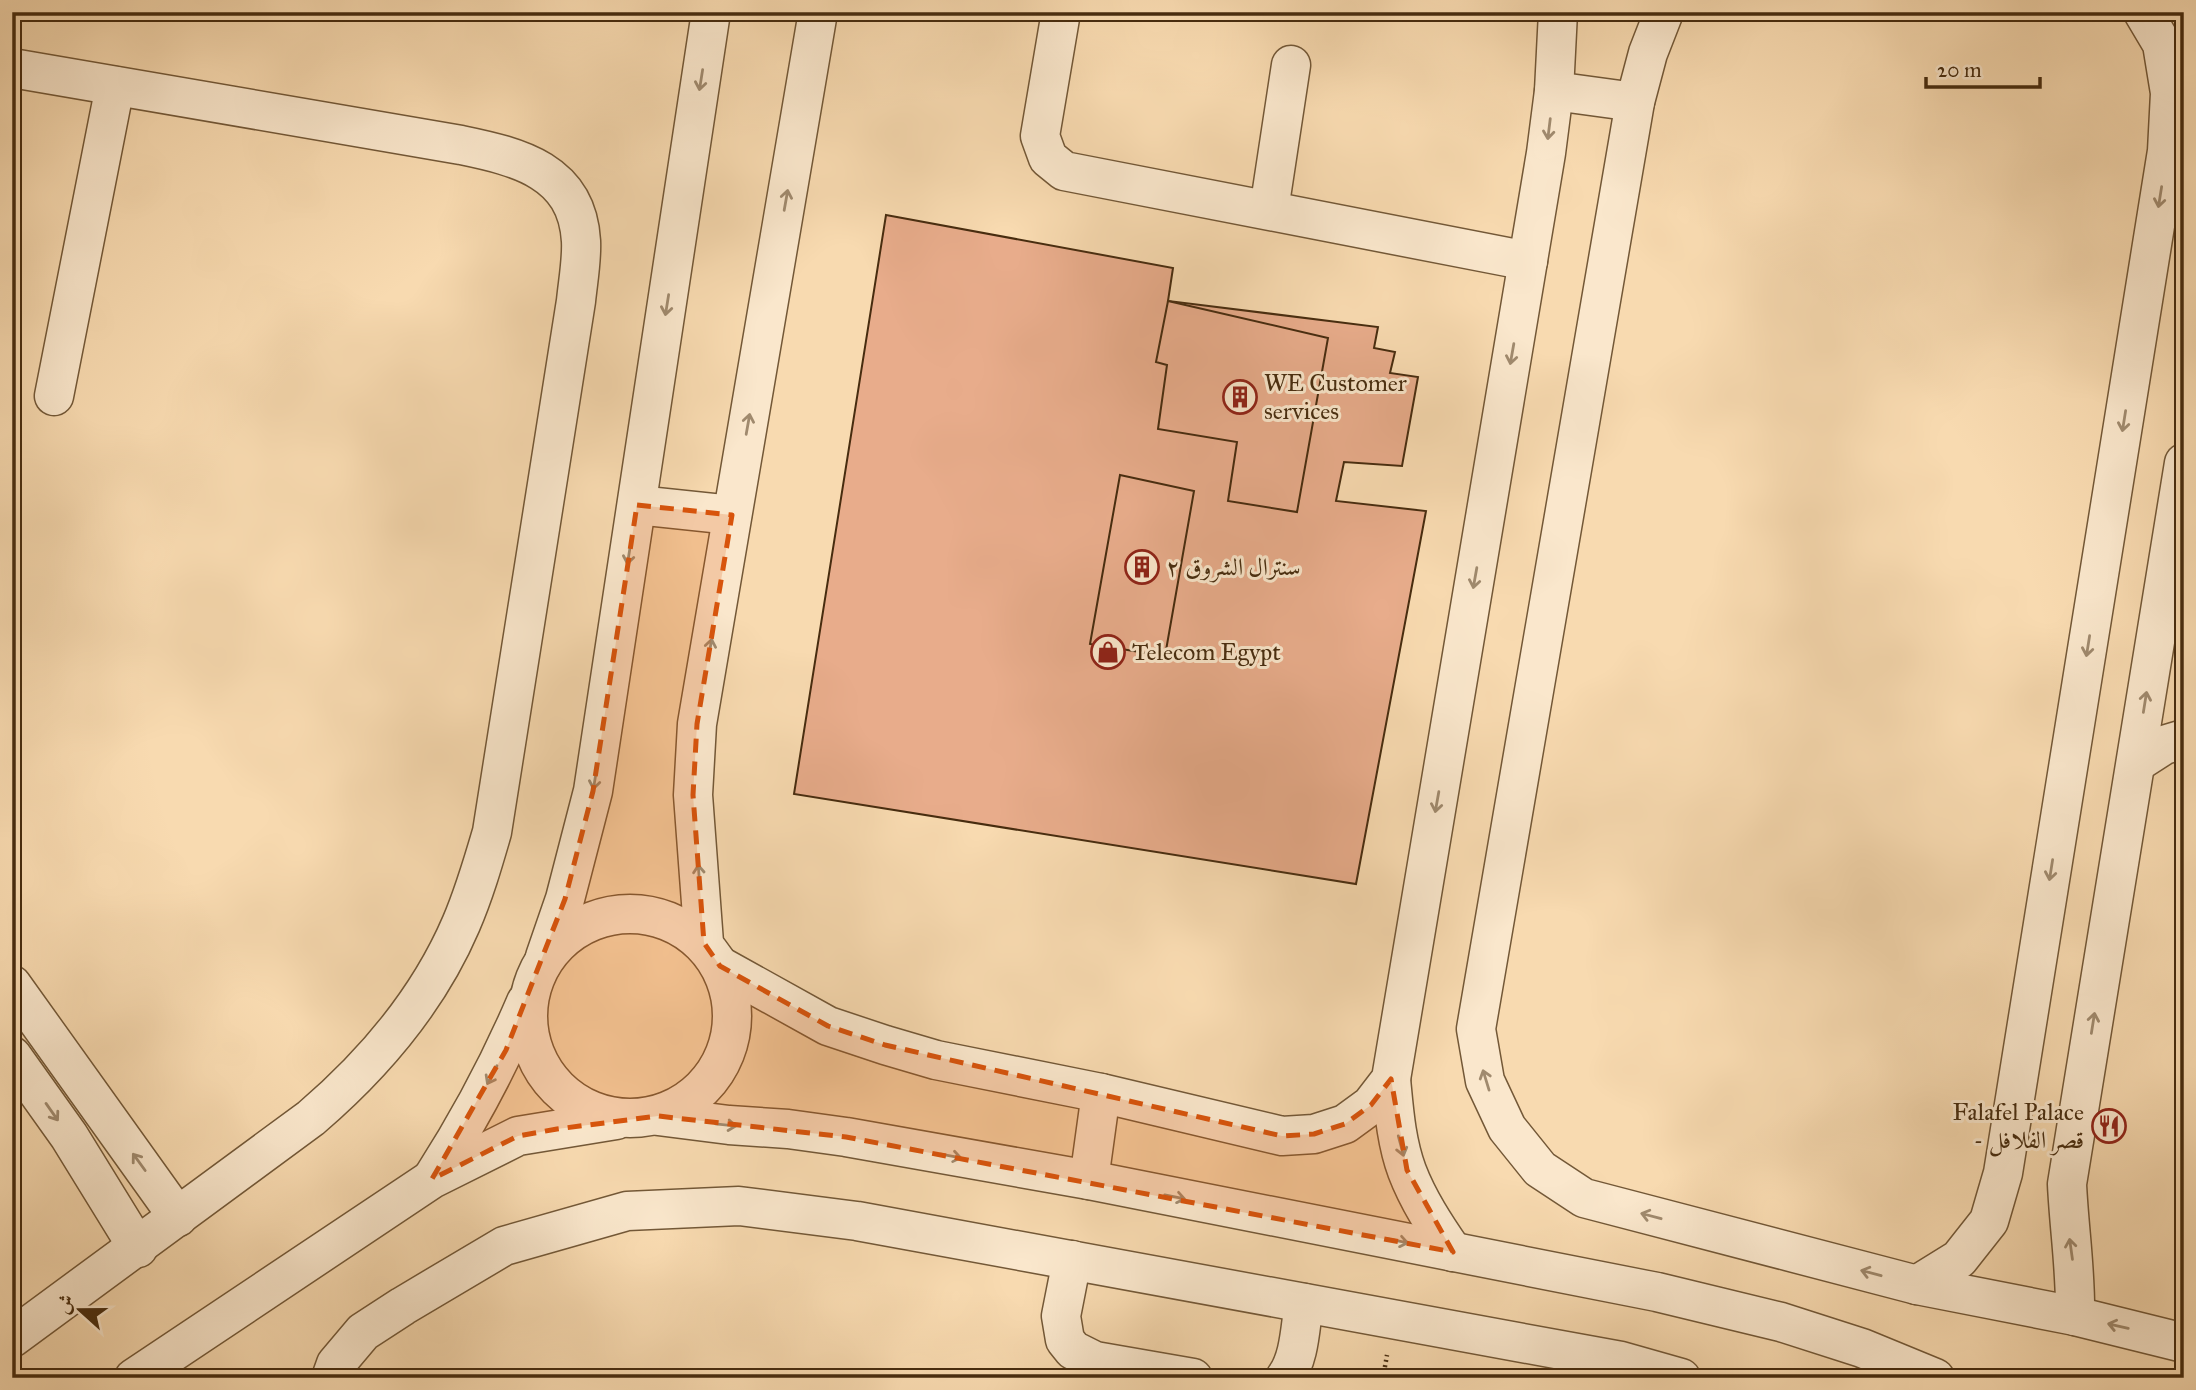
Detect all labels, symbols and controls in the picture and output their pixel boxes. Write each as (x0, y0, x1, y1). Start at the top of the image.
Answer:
scale bar (1926, 46, 2040, 90)
text: 20 m (1937, 57, 1982, 83)
one-way arrow (694, 68, 707, 91)
one-way arrow (1542, 117, 1555, 140)
one-way arrow (2153, 185, 2166, 207)
one-way arrow (780, 189, 793, 212)
one-way arrow (660, 293, 673, 316)
one-way arrow (1505, 342, 1518, 364)
place label: WE Customer services (1264, 368, 1407, 426)
building icon: WE Customer services (1221, 378, 1259, 416)
one-way arrow (2117, 409, 2130, 432)
one-way arrow (742, 414, 755, 436)
one-way arrow (623, 542, 636, 565)
building icon: سنترال الشروق ٢ (1123, 548, 1161, 586)
place label: سنترال الشروق ٢ (1166, 552, 1301, 583)
one-way arrow (1468, 566, 1481, 589)
shop icon: Telecom Egypt (1089, 633, 1127, 671)
one-way arrow (2081, 634, 2094, 657)
place label: Telecom Egypt (1132, 637, 1281, 667)
one-way arrow (704, 638, 717, 661)
one-way arrow (2139, 691, 2152, 714)
one-way arrow (588, 767, 601, 790)
one-way arrow (1430, 790, 1443, 813)
one-way arrow (2044, 858, 2057, 881)
one-way arrow (692, 864, 705, 887)
one-way arrow (2087, 1012, 2100, 1035)
one-way arrow (485, 1064, 499, 1084)
one-way arrow (1479, 1069, 1492, 1091)
place label: Falafel Palace - قصر الفلافل (1952, 1097, 2084, 1157)
one-way arrow (45, 1102, 59, 1121)
restaurant icon: Falafel Palace - قصر الفلافل (2090, 1107, 2128, 1145)
one-way arrow (714, 1118, 737, 1131)
one-way arrow (1395, 1135, 1408, 1157)
one-way arrow (939, 1149, 962, 1163)
one-way arrow (132, 1153, 146, 1172)
one-way arrow (1163, 1190, 1186, 1204)
one-way arrow (1640, 1209, 1663, 1222)
one-way arrow (1386, 1234, 1409, 1248)
one-way arrow (2064, 1238, 2077, 1260)
one-way arrow (1860, 1266, 1883, 1279)
north arrow (46, 1274, 116, 1344)
text: ش (50, 1291, 79, 1317)
one-way arrow (2107, 1319, 2129, 1332)

